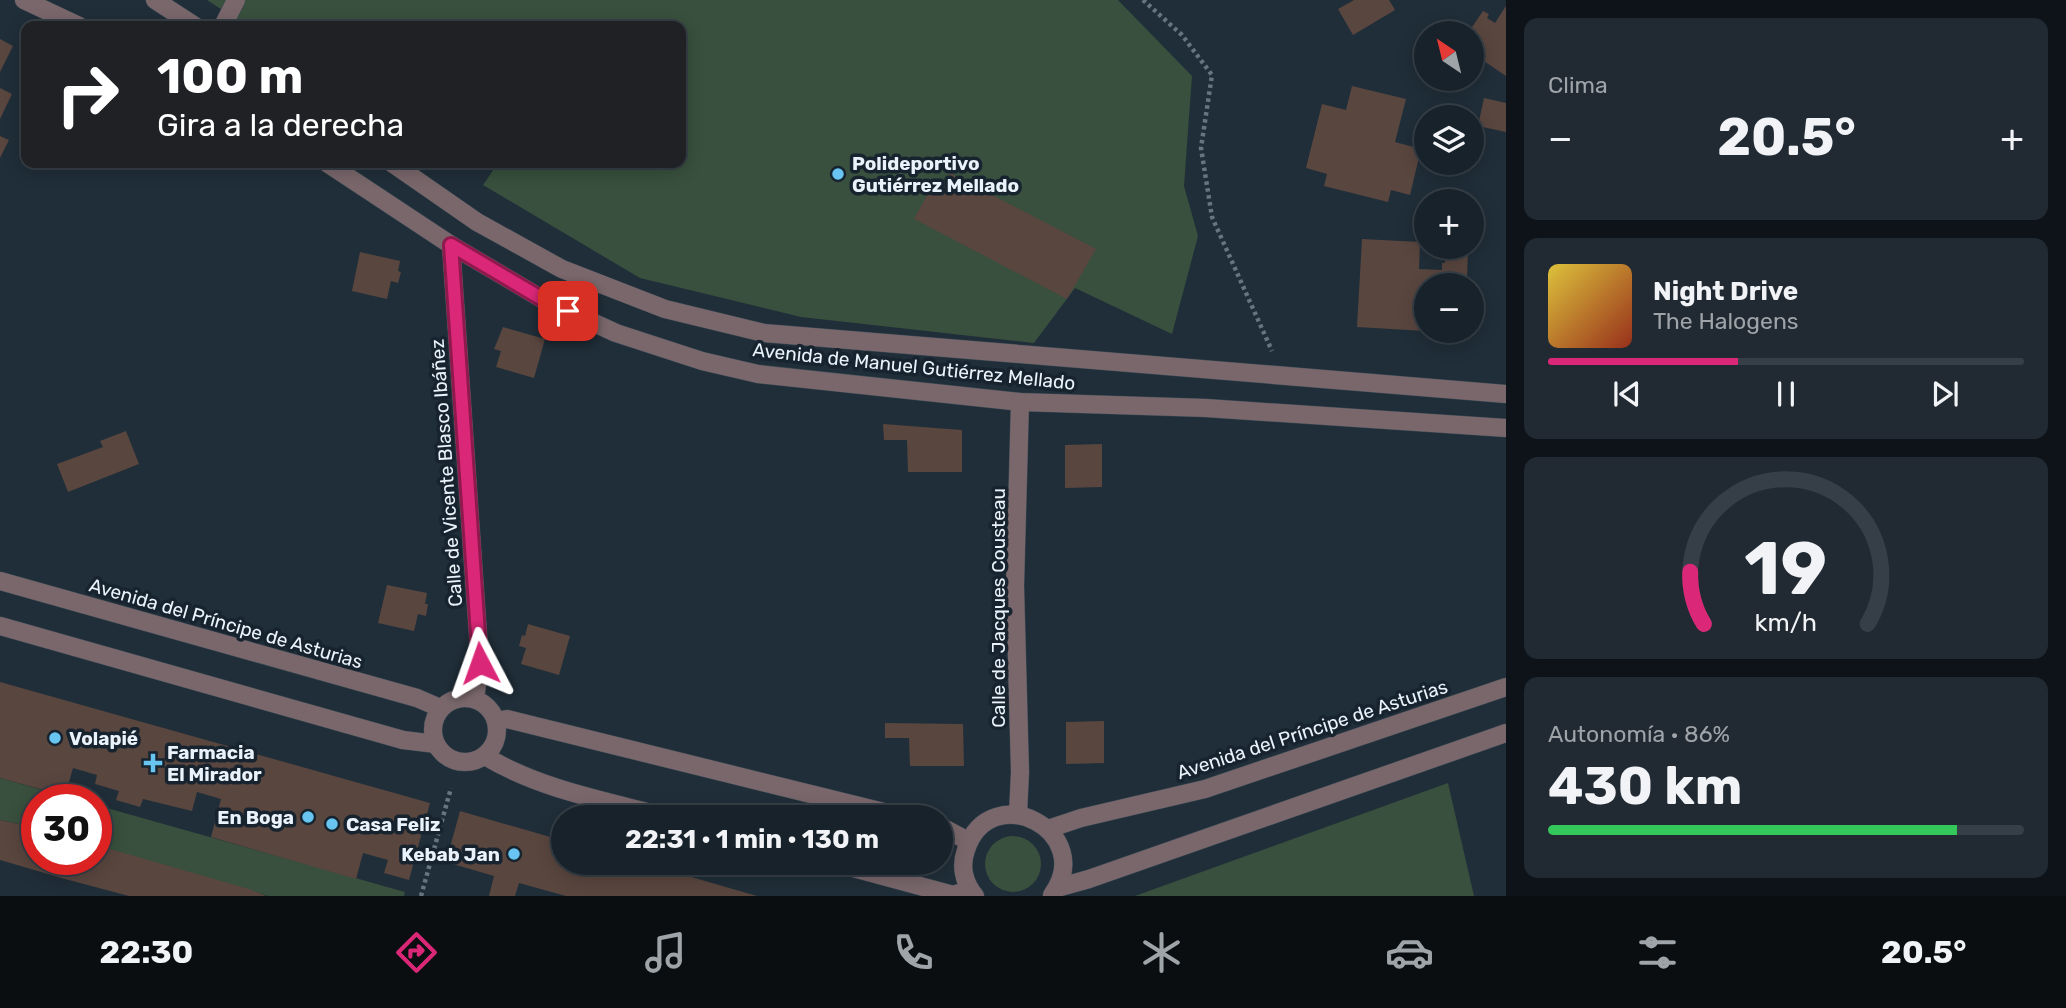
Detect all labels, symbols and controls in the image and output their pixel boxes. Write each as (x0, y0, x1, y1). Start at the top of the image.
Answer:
north arrow (1414, 21, 1484, 91)
map controls (1414, 21, 1484, 343)
text: 100 m (157, 47, 303, 105)
icon: right (42, 49, 133, 140)
text: Clima (1548, 71, 1608, 99)
button: layers (1414, 105, 1484, 175)
text: Gira a la derecha (157, 106, 404, 144)
text: 20.5° (1717, 106, 1856, 168)
text: − (1548, 115, 1573, 161)
text: + (2000, 115, 2024, 161)
place label: Polideportivo Gutiérrez Mellado (852, 152, 1019, 197)
marker: Polideportivo Gutiérrez Mellado (830, 166, 846, 182)
button: + (1414, 189, 1484, 259)
button: − (1414, 273, 1484, 343)
text: Night Drive (1653, 276, 1798, 307)
pin (538, 281, 598, 341)
icon: arrive (549, 292, 587, 330)
text: The Halogens (1653, 307, 1799, 335)
street label: Calle de Vicente Blasco Ibáñez (426, 338, 467, 608)
street label: Avenida de Manuel Gutiérrez Mellado (751, 338, 1076, 395)
icon: previous (1608, 375, 1646, 413)
icon: pause (1767, 375, 1805, 413)
icon: next (1926, 375, 1964, 413)
street label: Calle de Jacques Cousteau (987, 488, 1010, 728)
text: 19 (1745, 526, 1827, 612)
street label: Avenida del Príncipe de Asturias (87, 573, 365, 674)
text: km/h (1755, 608, 1817, 637)
position arrow (443, 626, 517, 700)
street label: Avenida del Príncipe de Asturias (1174, 675, 1450, 784)
text: Autonomía · 86% (1548, 720, 1730, 748)
place label: Volapié (69, 727, 138, 750)
marker: Volapié (47, 730, 63, 746)
place label: Farmacia El Mirador (167, 741, 262, 786)
marker: Farmacia El Mirador (145, 755, 161, 771)
text: 430 km (1548, 755, 1742, 817)
speed limit sign: 30 (21, 784, 112, 875)
place label: En Boga (217, 806, 294, 829)
marker: En Boga (300, 809, 316, 825)
place label: Casa Feliz (346, 813, 441, 836)
marker: Casa Feliz (324, 816, 340, 832)
text: 22:31 · 1 min · 130 m (625, 824, 879, 855)
place label: Kebab Jan (401, 843, 500, 866)
marker: Kebab Jan (506, 846, 522, 862)
icon: directions (392, 928, 441, 977)
icon: music (641, 928, 690, 977)
icon: phone (889, 928, 938, 977)
icon: climate (1137, 928, 1186, 977)
icon: car (1385, 928, 1434, 977)
icon: filters (1633, 928, 1682, 977)
text: 22:30 (100, 933, 193, 971)
text: 20.5° (1881, 933, 1966, 971)

